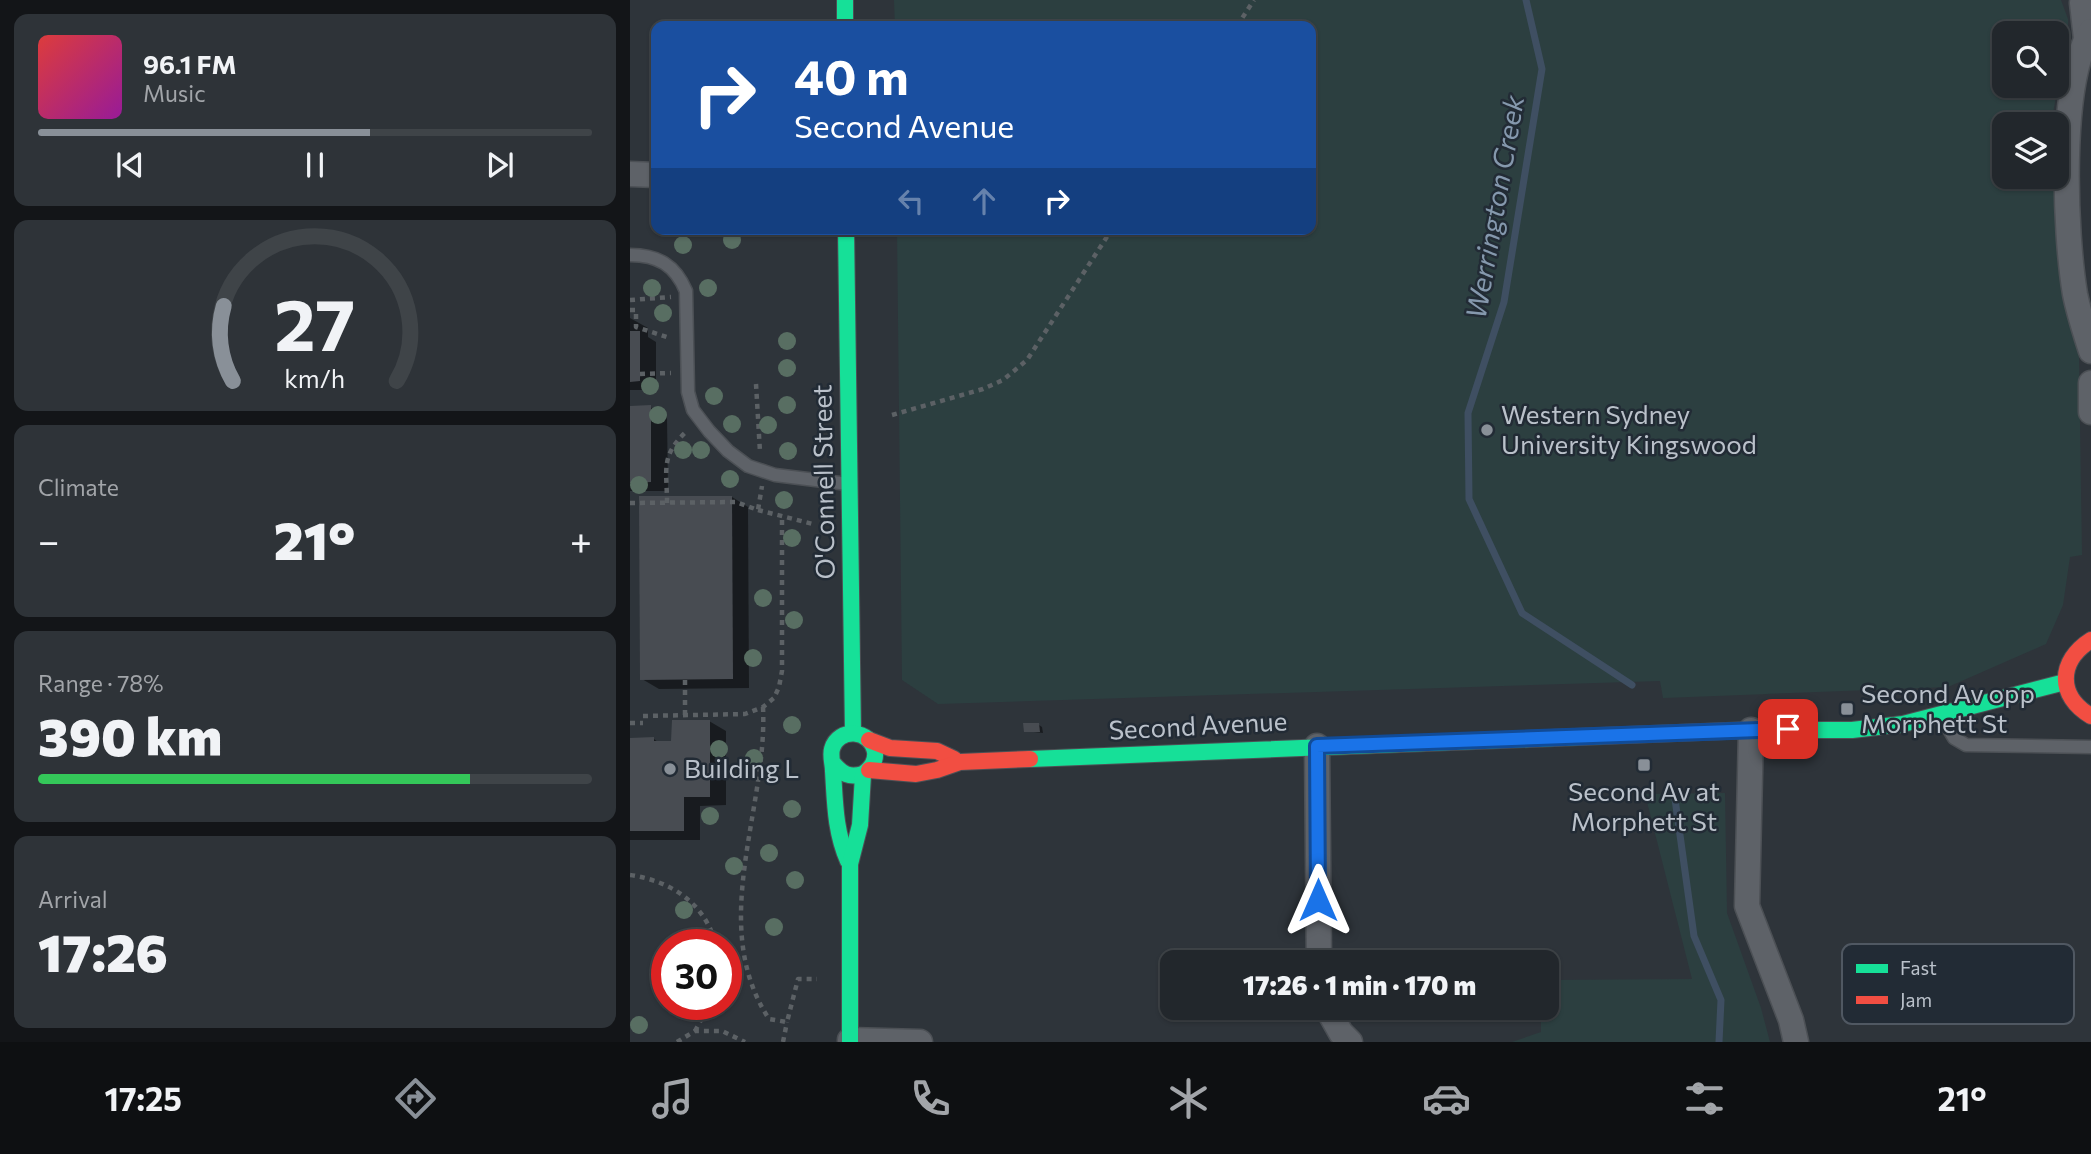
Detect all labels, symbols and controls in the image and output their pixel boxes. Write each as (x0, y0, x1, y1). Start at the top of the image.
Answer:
map controls (1992, 21, 2069, 189)
button: search (1992, 21, 2069, 98)
text: 40 m (794, 45, 909, 105)
text: 96.1 FM (143, 48, 236, 79)
icon: right (679, 49, 770, 140)
text: Music (143, 79, 206, 107)
water label: Werrington Creek (1458, 92, 1531, 321)
text: Second Avenue (794, 105, 1014, 145)
button: layers (1992, 112, 2069, 189)
icon: previous (111, 146, 149, 184)
icon: pause (296, 146, 334, 184)
icon: next (481, 146, 519, 184)
icon: left (892, 182, 930, 220)
icon: ahead (965, 182, 1003, 220)
icon: right (1038, 182, 1076, 220)
text: 27 (275, 278, 355, 367)
text: km/h (285, 363, 345, 393)
street label: O'Connell Street (805, 384, 840, 580)
place label: Western Sydney University Kingswood (1501, 398, 1757, 459)
marker: Western Sydney University Kingswood (1479, 422, 1495, 438)
text: Climate (38, 473, 119, 501)
text: 21° (274, 507, 355, 571)
text: − (38, 516, 60, 563)
text: + (570, 516, 592, 563)
text: Range · 78% (38, 669, 163, 697)
place label: Second Av opp Morphett St (1861, 677, 2035, 738)
pin (1758, 699, 1818, 759)
marker: Second Av opp Morphett St (1839, 701, 1855, 717)
text: 390 km (38, 703, 222, 767)
street label: Second Avenue (1108, 704, 1288, 745)
icon: arrive (1769, 710, 1807, 748)
place label: Building L (684, 752, 799, 783)
marker: Second Av at Morphett St (1636, 757, 1652, 773)
marker: Building L (662, 761, 678, 777)
place label: Second Av at Morphett St (1568, 775, 1720, 836)
position arrow (1281, 863, 1355, 937)
text: Arrival (38, 885, 108, 913)
text: 17:26 (38, 919, 168, 983)
speed limit sign: 30 (651, 929, 742, 1020)
legend (1842, 944, 2074, 1024)
text: Fast (1900, 956, 1937, 979)
text: 17:26 · 1 min · 170 m (1243, 969, 1476, 1000)
text: Jam (1900, 988, 1932, 1011)
icon: directions (391, 1074, 440, 1123)
icon: music (648, 1074, 697, 1123)
icon: phone (906, 1074, 955, 1123)
icon: climate (1164, 1074, 1213, 1123)
icon: car (1422, 1074, 1471, 1123)
icon: filters (1680, 1074, 1729, 1123)
text: 17:25 (104, 1078, 182, 1118)
text: 21° (1938, 1078, 1987, 1118)

